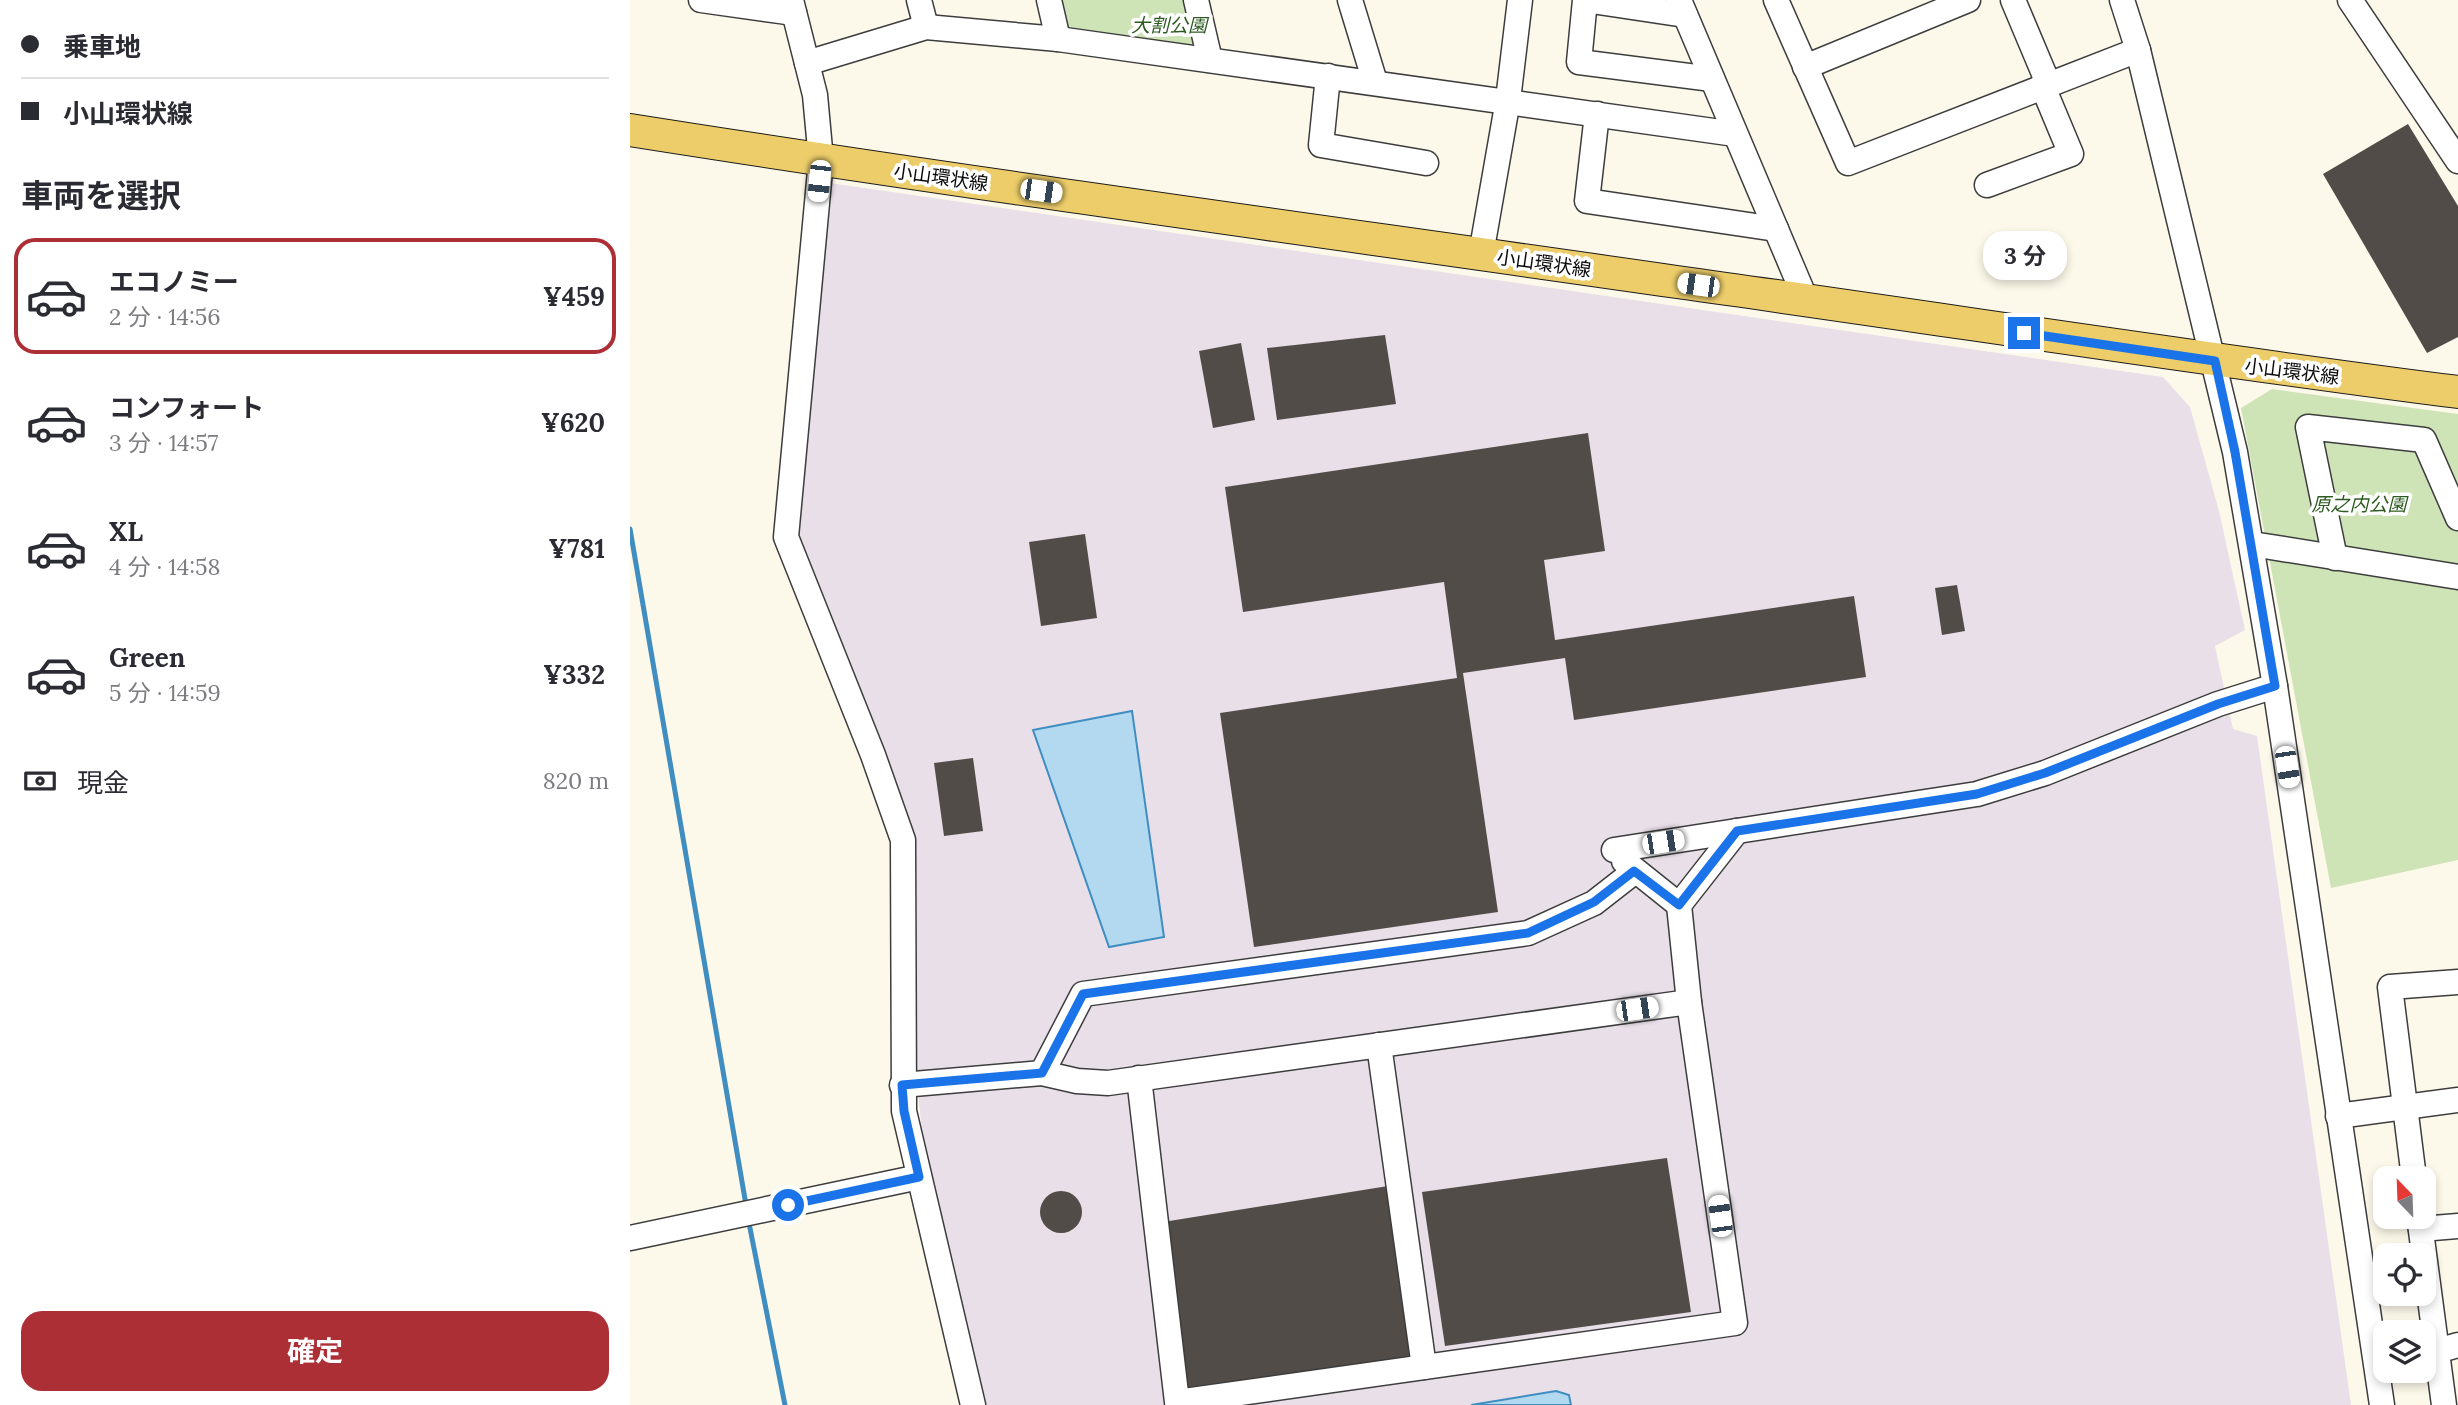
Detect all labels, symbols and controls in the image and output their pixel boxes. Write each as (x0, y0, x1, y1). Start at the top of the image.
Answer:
park label: 大割公園 (1131, 13, 1210, 37)
text: 乗車地 (63, 30, 141, 63)
text: 小山環状線 (63, 97, 193, 130)
car (807, 159, 832, 203)
street label: 小山環状線 (892, 159, 990, 195)
text: 車両を選択 (21, 175, 181, 216)
car (1019, 178, 1064, 204)
callout: 3 分 (1982, 232, 2066, 280)
text: 3 分 (2004, 241, 2046, 270)
street label: 小山環状線 (1495, 245, 1593, 281)
icon: car (25, 265, 88, 328)
text: エコノミー (109, 265, 239, 298)
car (1676, 272, 1721, 298)
text: ¥459 (543, 280, 605, 313)
text: 2 分 · 14:56 (109, 302, 221, 331)
route end (2008, 317, 2040, 349)
street label: 小山環状線 (2243, 353, 2341, 389)
icon: car (25, 391, 88, 454)
text: コンフォート (109, 391, 264, 424)
text: ¥620 (541, 406, 605, 439)
text: 3 分 · 14:57 (109, 428, 218, 457)
park label: 原之内公園 (2311, 492, 2409, 516)
text: XL (109, 515, 143, 548)
icon: car (25, 517, 88, 580)
text: ¥781 (549, 532, 605, 565)
text: 4 分 · 14:58 (109, 552, 220, 581)
text: Green (109, 641, 185, 674)
icon: car (25, 643, 88, 706)
text: ¥332 (543, 658, 605, 691)
text: 5 分 · 14:59 (109, 678, 221, 707)
car (2274, 745, 2301, 789)
icon: cash (21, 762, 59, 800)
text: 現金 (77, 766, 129, 799)
text: 820 m (543, 766, 609, 795)
car (1641, 828, 1686, 856)
car (1615, 996, 1660, 1022)
north arrow (2373, 1166, 2436, 1228)
map controls (2373, 1166, 2436, 1383)
route start (772, 1189, 804, 1221)
car (1707, 1194, 1734, 1238)
button: locate (2373, 1243, 2436, 1306)
button: 確定 (21, 1311, 609, 1391)
button: layers (2373, 1320, 2436, 1383)

